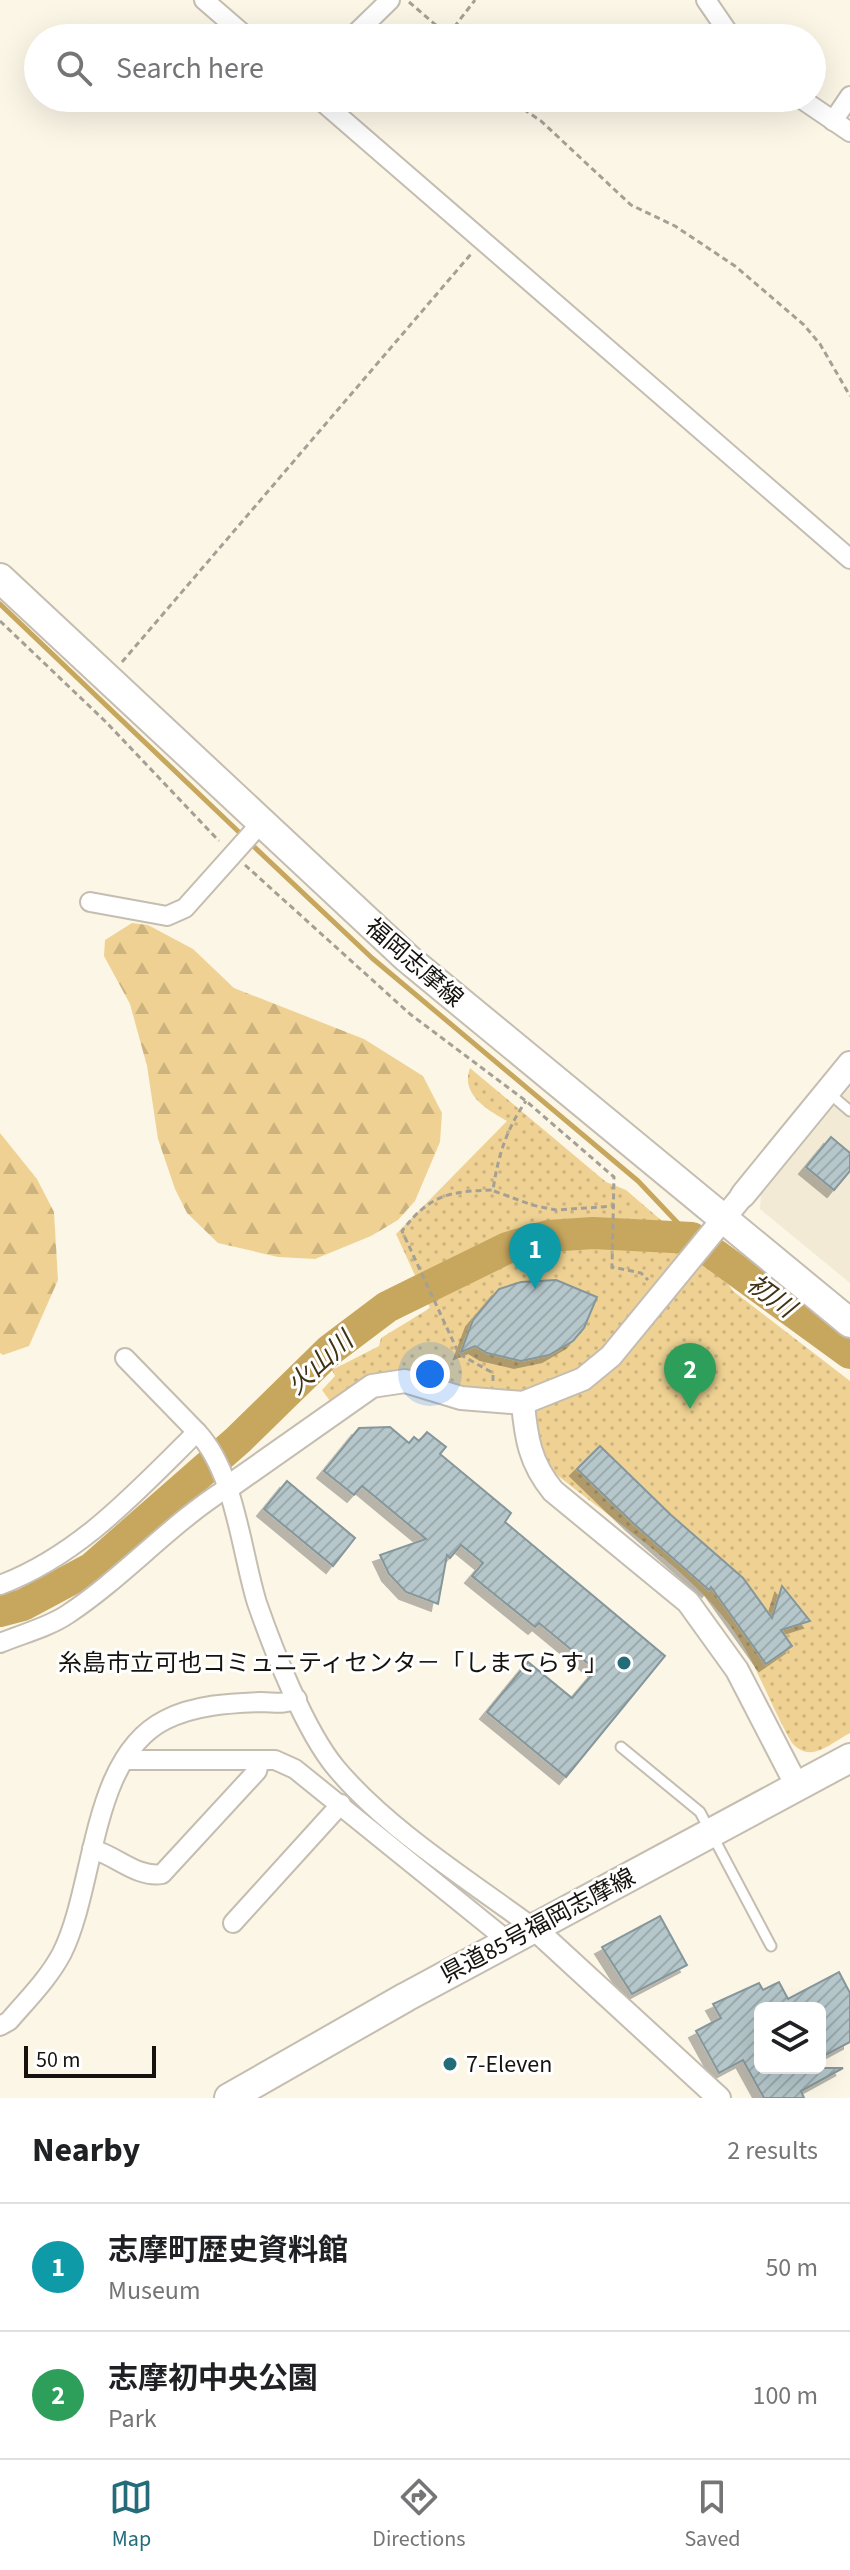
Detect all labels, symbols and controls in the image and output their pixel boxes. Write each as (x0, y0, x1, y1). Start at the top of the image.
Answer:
search box (24, 24, 826, 112)
icon: search (52, 46, 96, 90)
text: Search here (116, 47, 264, 90)
street label: 福岡志摩線 (357, 910, 471, 1016)
pin: 1 (509, 1223, 561, 1289)
water label: 初川 (739, 1266, 805, 1328)
water label: 火山川 (279, 1321, 364, 1403)
pin: 2 (664, 1343, 716, 1409)
your location (410, 1354, 450, 1394)
place label: 糸島市立可也コミュニティセンタ－「しまてらす」 (58, 1646, 608, 1681)
marker: 糸島市立可也コミュニティセンタ－「しまてらす」 (615, 1654, 633, 1672)
street label: 県道85号福岡志摩線 (434, 1860, 642, 1992)
map controls (754, 2002, 826, 2074)
button: layers (754, 2002, 826, 2074)
scale bar (24, 2042, 156, 2078)
text: 50 m (36, 2044, 81, 2076)
place label: 7-Eleven (466, 2047, 552, 2082)
marker: 7-Eleven (441, 2055, 459, 2073)
text: Nearby (32, 2126, 140, 2175)
text: 2 results (727, 2132, 818, 2169)
text: 志摩町歴史資料館 (108, 2229, 348, 2272)
text: 1 (51, 2249, 65, 2286)
text: 50 m (765, 2249, 818, 2286)
text: Museum (108, 2272, 201, 2309)
text: 志摩初中央公園 (108, 2357, 318, 2400)
text: 2 (51, 2377, 65, 2414)
text: 100 m (752, 2377, 818, 2414)
text: Park (108, 2400, 157, 2437)
tab: Map (109, 2475, 153, 2555)
tab: Directions (372, 2475, 465, 2555)
tab: Saved (684, 2475, 741, 2555)

